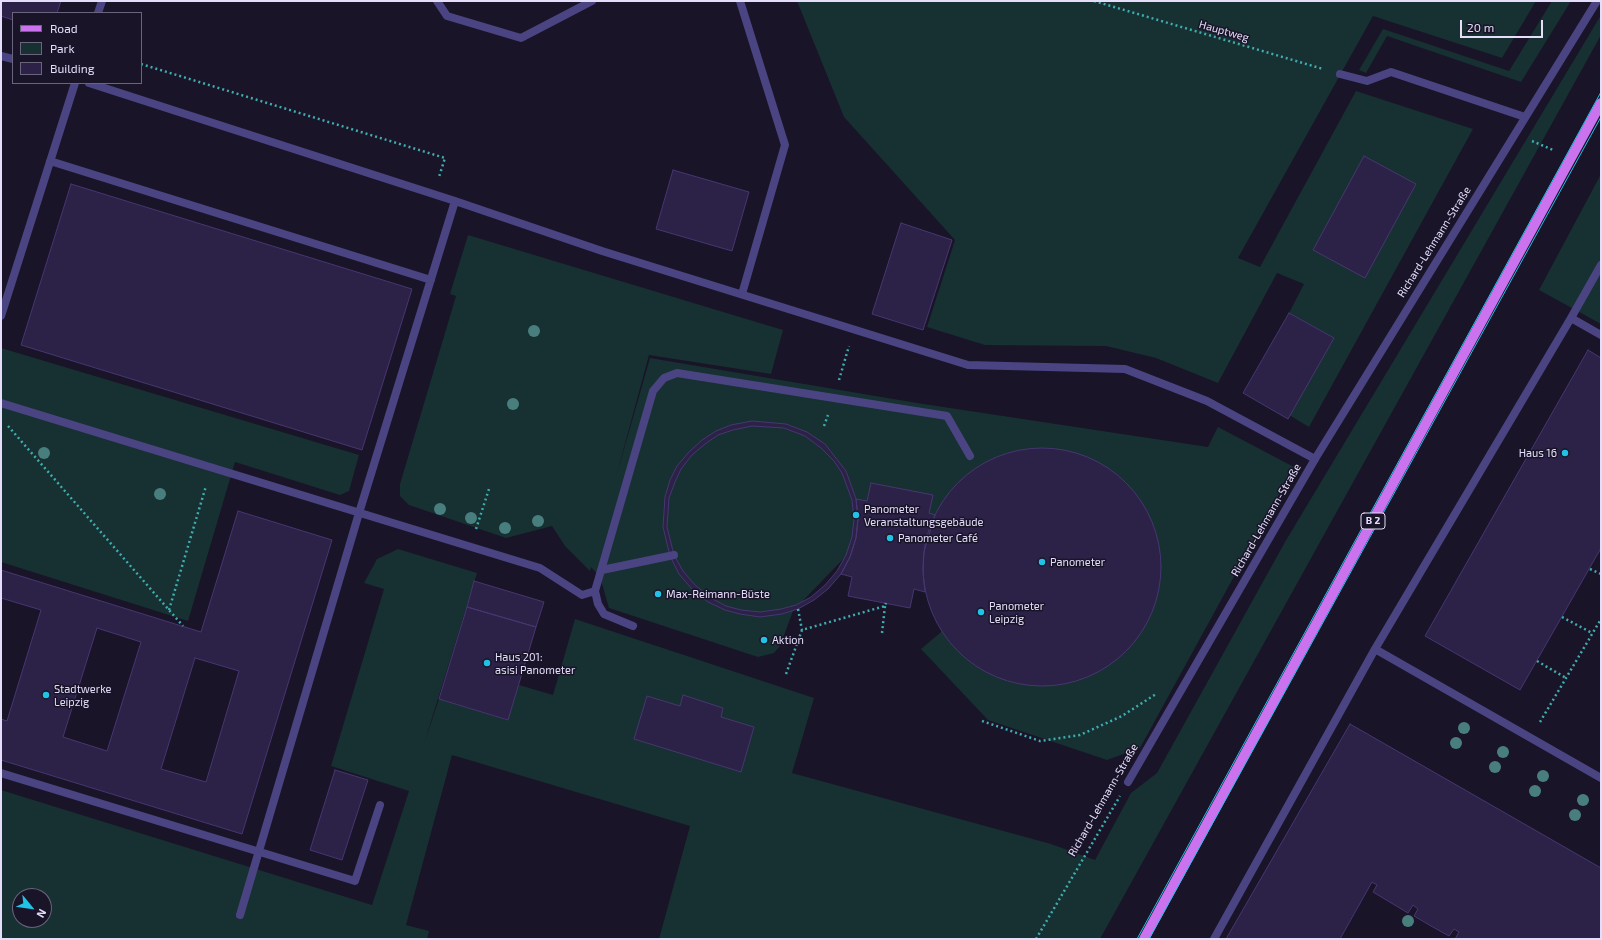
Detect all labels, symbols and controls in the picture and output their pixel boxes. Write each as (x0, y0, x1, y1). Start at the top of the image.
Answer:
legend (12, 12, 142, 84)
scale bar (1462, 12, 1545, 38)
street label: Hauptweg (1198, 18, 1250, 44)
text: 20 m (1467, 20, 1494, 34)
text: Road (50, 21, 78, 35)
text: Park (50, 41, 75, 55)
text: Building (50, 61, 94, 75)
street label: Richard-Lehmann-Straße (1394, 184, 1474, 300)
place label: Haus 16 (1519, 446, 1557, 460)
marker: Haus 16 (1560, 448, 1570, 458)
street label: Richard-Lehmann-Straße (1228, 461, 1304, 579)
place label: Panometer Veranstaltungsgebäude (864, 502, 983, 528)
marker: Panometer Veranstaltungsgebäude (851, 510, 861, 520)
road number: B 2 (1361, 513, 1385, 529)
place label: Panometer Café (898, 531, 978, 545)
marker: Panometer Café (885, 533, 895, 543)
place label: Panometer (1050, 555, 1105, 569)
marker: Panometer (1037, 557, 1047, 567)
place label: Max-Reimann-Büste (666, 587, 770, 601)
marker: Max-Reimann-Büste (653, 589, 663, 599)
place label: Panometer Leipzig (989, 599, 1044, 625)
marker: Panometer Leipzig (976, 607, 986, 617)
place label: Aktion (772, 633, 804, 647)
marker: Aktion (759, 635, 769, 645)
place label: Haus 201: asisi Panometer (495, 650, 575, 676)
marker: Haus 201: asisi Panometer (482, 658, 492, 668)
place label: Stadtwerke Leipzig (54, 682, 112, 708)
marker: Stadtwerke Leipzig (41, 690, 51, 700)
street label: Richard-Lehmann-Straße (1065, 741, 1141, 859)
north arrow (12, 888, 52, 928)
text: N (34, 907, 50, 920)

